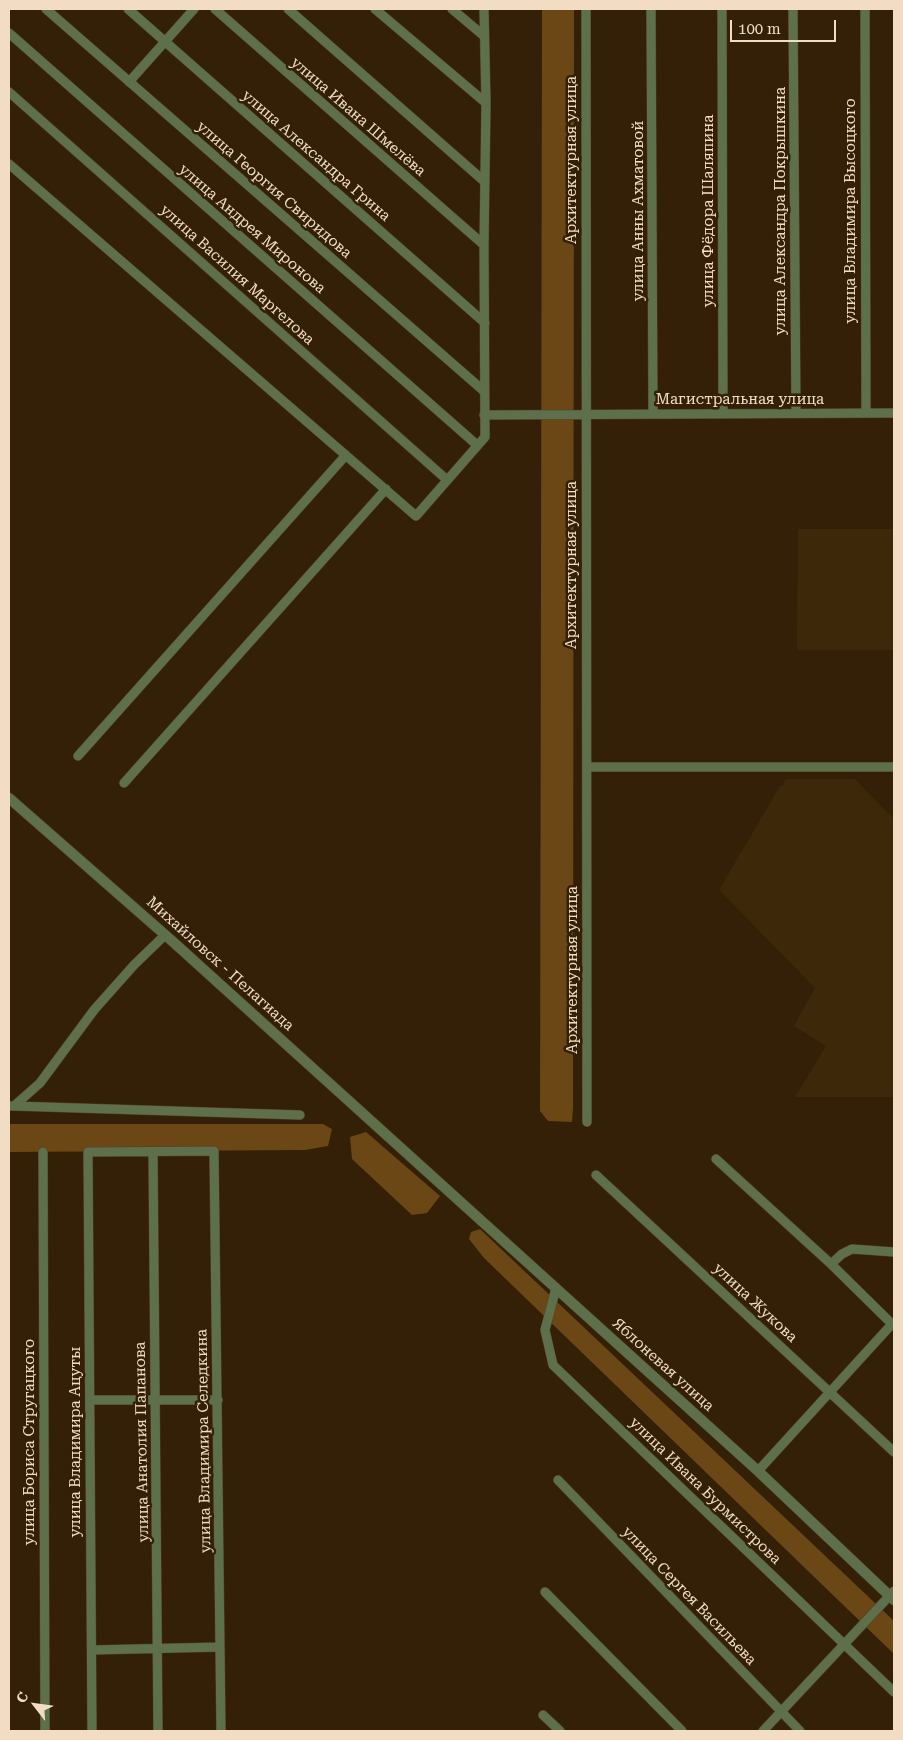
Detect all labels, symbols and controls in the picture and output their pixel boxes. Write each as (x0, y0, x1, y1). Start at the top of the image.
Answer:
scale bar (733, 10, 839, 42)
text: 100 m (738, 20, 781, 38)
street label: улица Ивана Шмелёва (287, 54, 429, 180)
street label: Архитектурная улица (563, 76, 581, 244)
street label: улица Александра Грина (238, 87, 394, 225)
street label: улица Александра Покрышкина (772, 87, 790, 335)
street label: улица Владимира Высоцкого (842, 98, 860, 324)
street label: улица Фёдора Шаляпина (700, 115, 718, 307)
street label: улица Георгия Свиридова (193, 118, 355, 262)
street label: улица Анны Ахматовой (630, 121, 648, 301)
street label: улица Андрея Миронова (175, 160, 329, 298)
street label: улица Василия Маргелова (156, 201, 318, 349)
street label: Магистральная улица (656, 391, 824, 409)
street label: Архитектурная улица (563, 481, 581, 649)
street label: Архитектурная улица (564, 886, 582, 1054)
street label: Михайловск - Пелагиада (143, 893, 297, 1035)
street label: улица Жукова (709, 1260, 801, 1346)
street label: Яблоневая улица (608, 1315, 718, 1415)
street label: улица Владимира Селедкина (193, 1329, 215, 1553)
street label: улица Бориса Стругацкого (21, 1339, 39, 1545)
street label: улица Анатолия Папанова (131, 1341, 153, 1543)
street label: улица Владимира Ацуты (67, 1347, 85, 1537)
street label: улица Ивана Бурмистрова (625, 1414, 785, 1568)
street label: улица Сергея Васильева (618, 1523, 760, 1669)
north arrow (10, 1680, 60, 1730)
text: С (13, 1689, 31, 1706)

